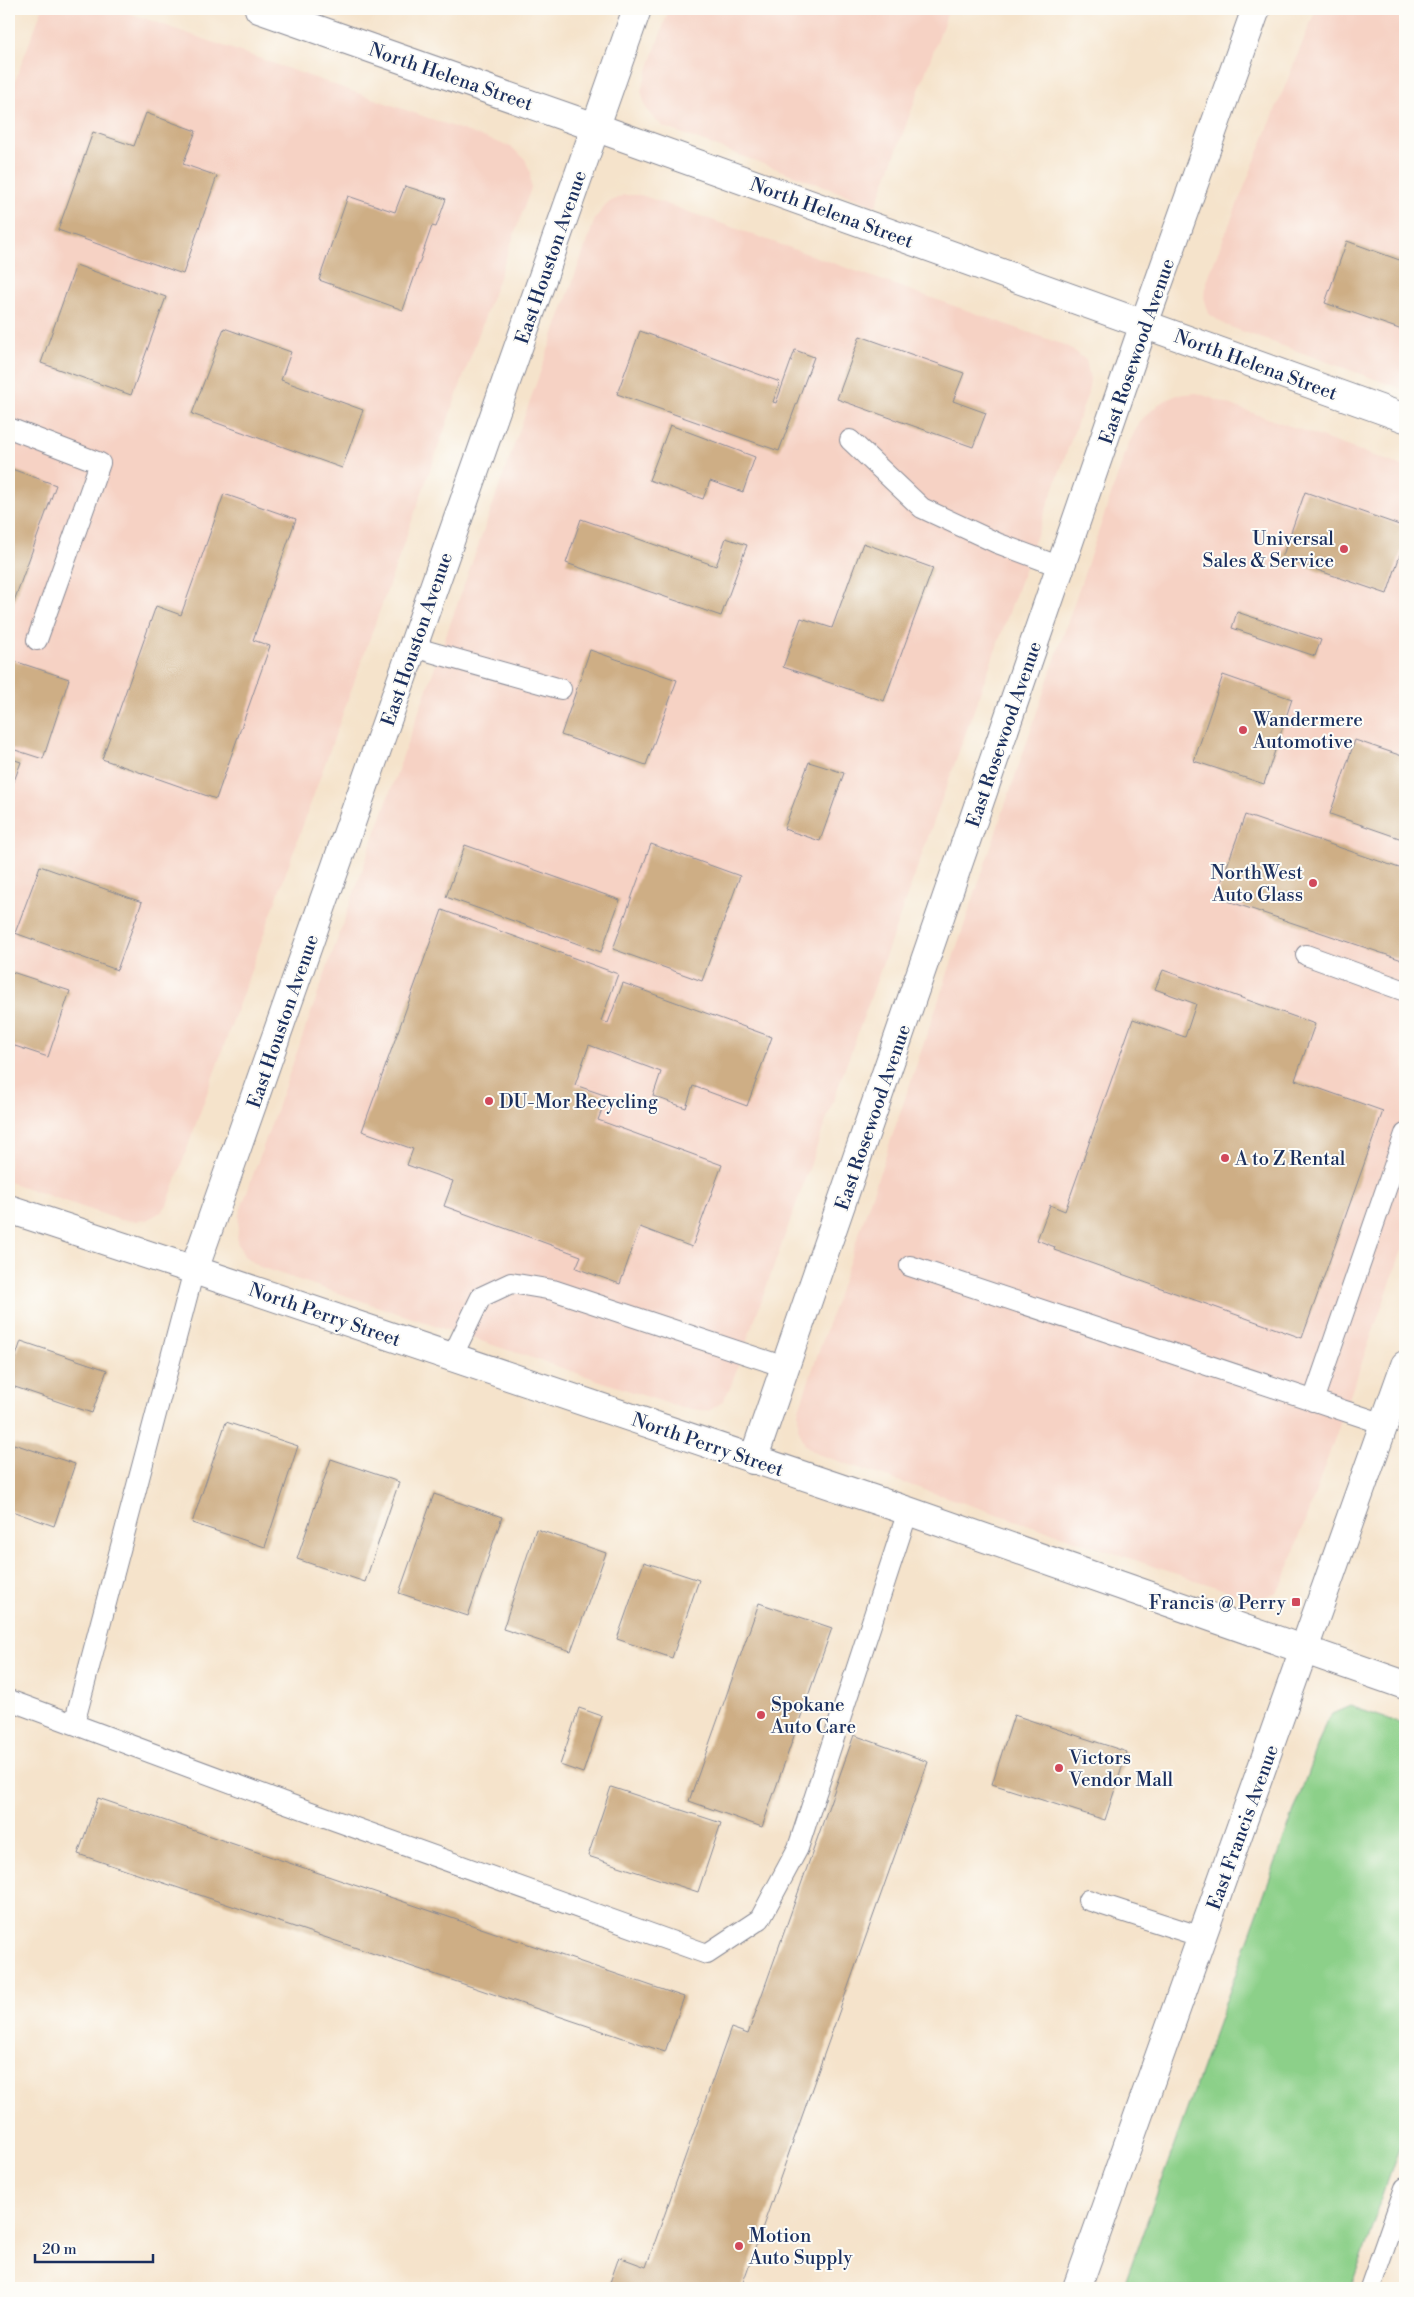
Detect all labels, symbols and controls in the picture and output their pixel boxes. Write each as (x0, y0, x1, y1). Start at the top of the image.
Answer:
street label: North Helena Street (365, 38, 536, 116)
street label: East Houston Avenue (510, 167, 592, 347)
street label: North Helena Street (747, 172, 917, 254)
street label: East Rosewood Avenue (1094, 255, 1180, 447)
street label: North Helena Street (1171, 324, 1341, 406)
place label: Universal Sales & Service (1203, 527, 1334, 573)
marker: Universal Sales & Service (1338, 543, 1350, 555)
street label: East Houston Avenue (376, 549, 458, 729)
street label: East Rosewood Avenue (961, 638, 1047, 830)
place label: Wandermere Automotive (1252, 708, 1363, 754)
marker: Wandermere Automotive (1237, 724, 1249, 736)
place label: NorthWest Auto Glass (1211, 861, 1303, 907)
marker: NorthWest Auto Glass (1307, 877, 1319, 889)
street label: East Houston Avenue (242, 931, 324, 1111)
street label: East Rosewood Avenue (830, 1021, 916, 1213)
place label: DU-Mor Recycling (499, 1090, 658, 1114)
marker: DU-Mor Recycling (483, 1095, 495, 1107)
place label: A to Z Rental (1234, 1147, 1346, 1171)
marker: A to Z Rental (1219, 1152, 1231, 1164)
street label: North Perry Street (246, 1278, 404, 1352)
street label: North Perry Street (629, 1408, 787, 1482)
place label: Francis @ Perry (1149, 1591, 1287, 1615)
marker: Francis @ Perry (1290, 1596, 1302, 1608)
place label: Spokane Auto Care (770, 1693, 856, 1739)
marker: Spokane Auto Care (755, 1709, 767, 1721)
street label: East Francis Avenue (1202, 1742, 1284, 1913)
place label: Victors Vendor Mall (1068, 1746, 1174, 1792)
marker: Victors Vendor Mall (1053, 1762, 1065, 1774)
place label: Motion Auto Supply (748, 2224, 853, 2270)
scale bar (35, 2232, 152, 2264)
text: 20 m (42, 2240, 77, 2259)
marker: Motion Auto Supply (733, 2240, 745, 2252)

